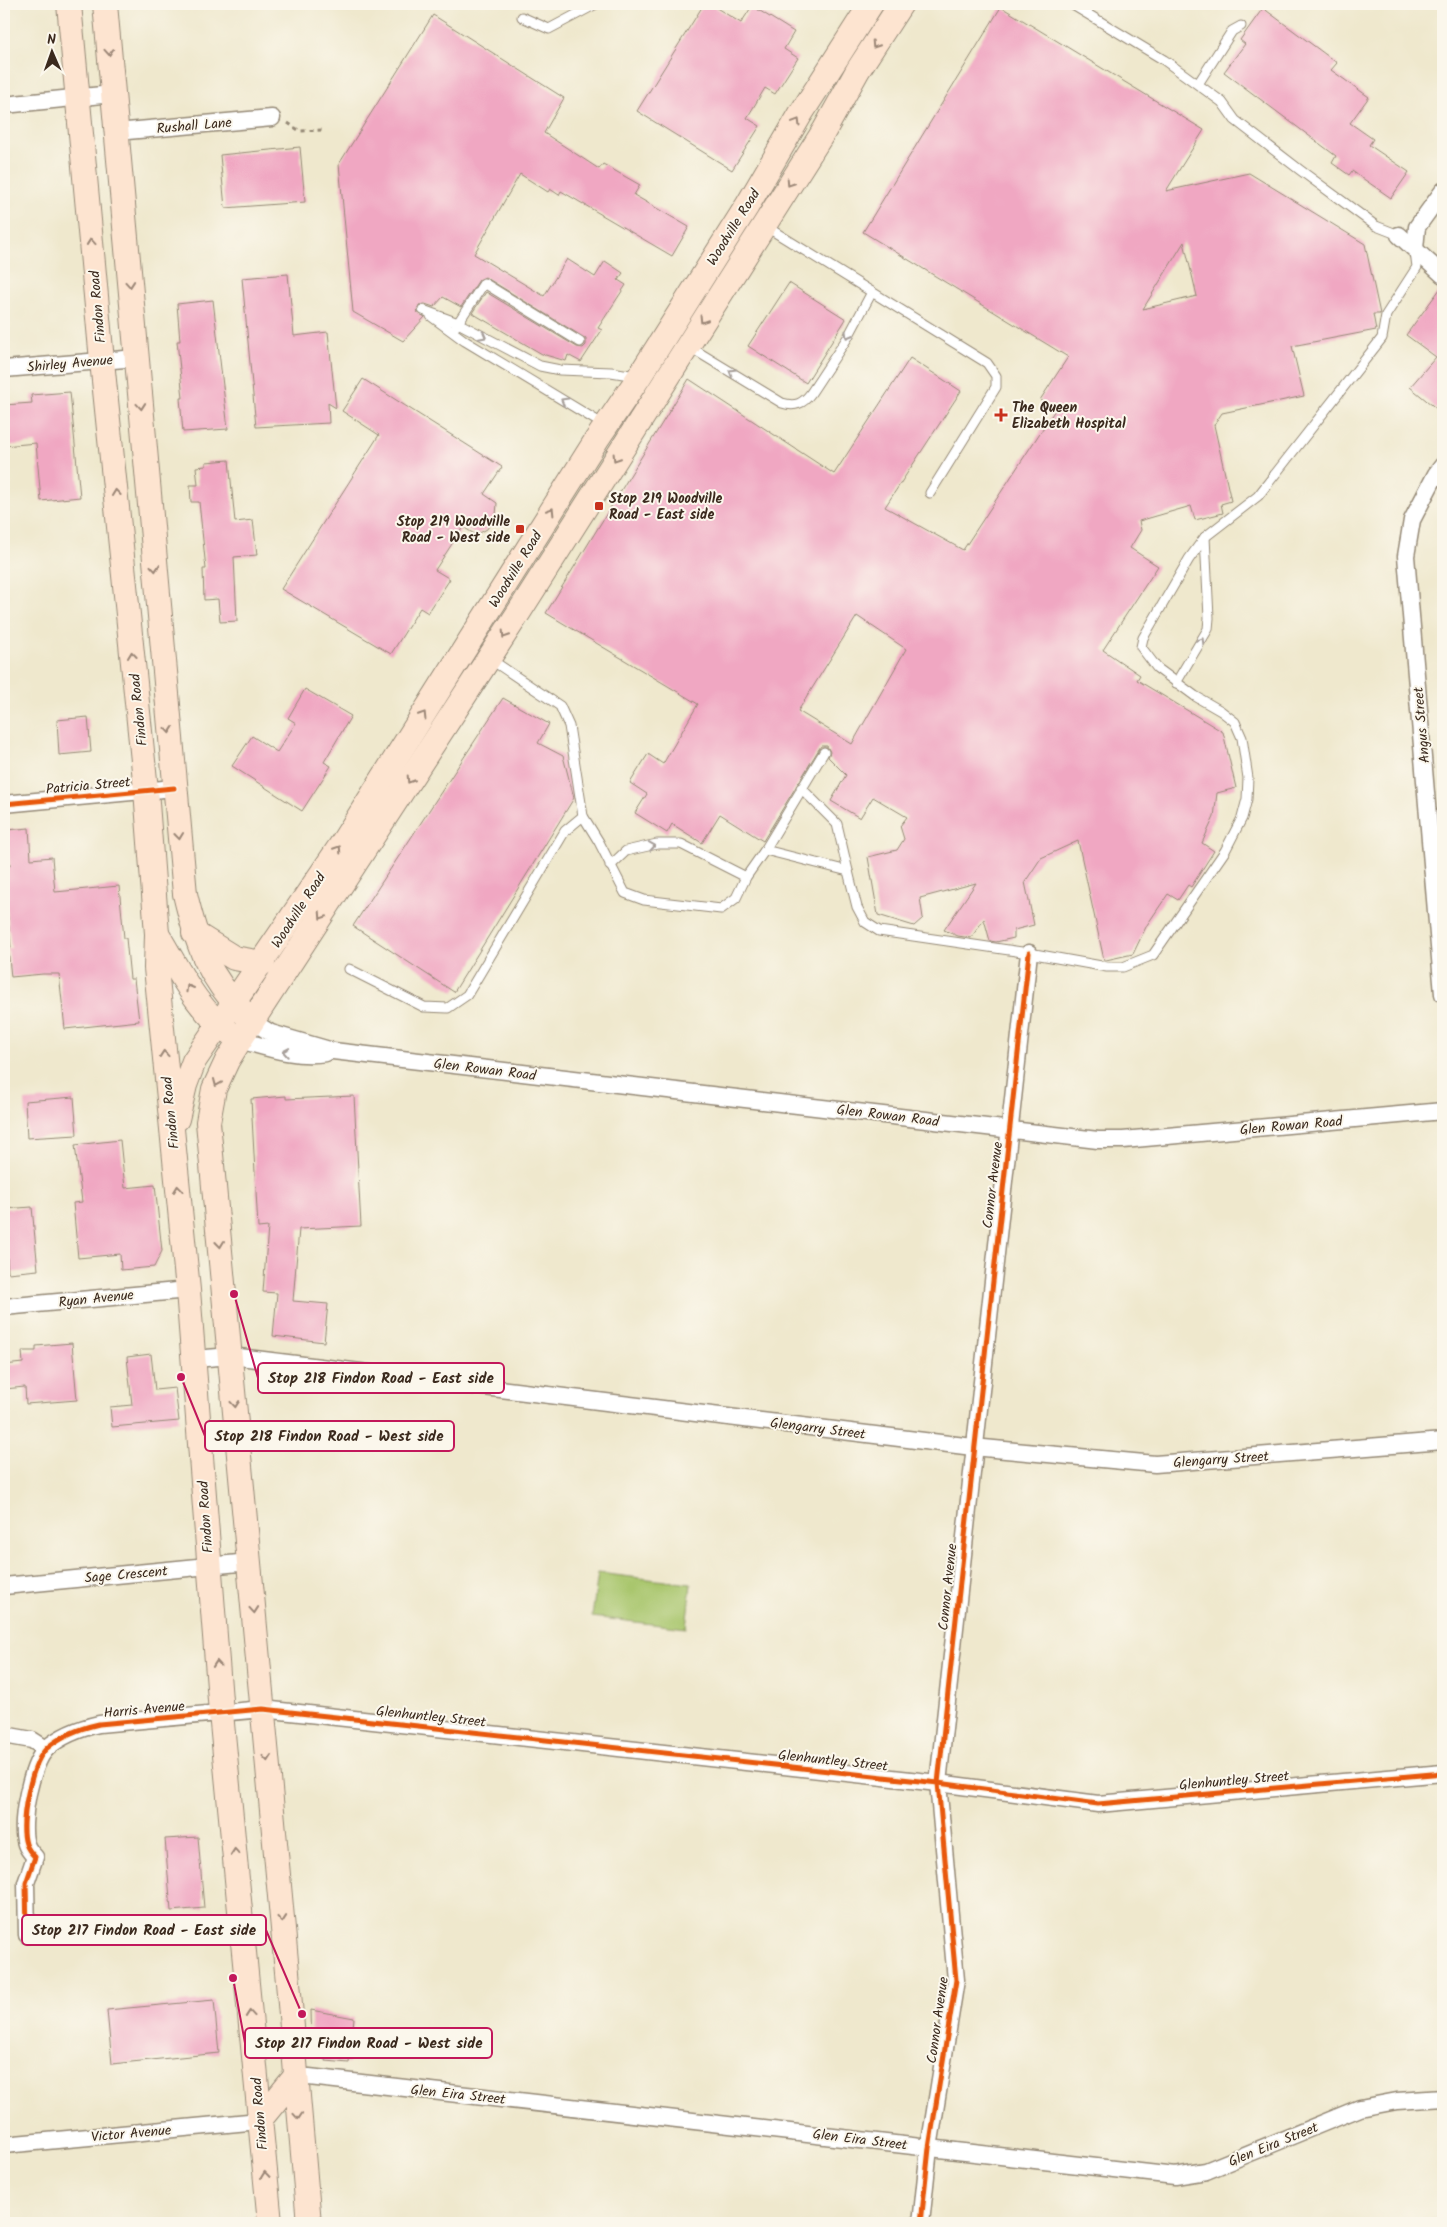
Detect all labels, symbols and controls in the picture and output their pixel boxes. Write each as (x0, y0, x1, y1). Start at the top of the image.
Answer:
north arrow (28, 28, 78, 78)
text: N (47, 29, 57, 51)
one-way arrow (872, 39, 881, 48)
one-way arrow (103, 49, 114, 57)
street label: Rushall Lane (156, 112, 233, 140)
one-way arrow (790, 118, 800, 127)
one-way arrow (787, 177, 796, 187)
street label: Woodville Road (702, 184, 767, 270)
one-way arrow (86, 238, 97, 246)
street label: Findon Road (84, 269, 112, 344)
one-way arrow (124, 280, 135, 288)
one-way arrow (700, 315, 709, 324)
one-way arrow (478, 330, 487, 340)
one-way arrow (845, 330, 855, 339)
street label: Shirley Avenue (26, 349, 115, 379)
one-way arrow (728, 369, 737, 379)
place label: The Queen Elizabeth Hospital (1012, 397, 1126, 435)
one-way arrow (561, 398, 570, 408)
one-way arrow (136, 402, 147, 410)
marker: The Queen Elizabeth Hospital (994, 408, 1008, 422)
one-way arrow (613, 452, 623, 461)
place label: Stop 219 Woodville Road - East side (609, 488, 723, 526)
one-way arrow (111, 489, 122, 497)
marker: Stop 219 Woodville Road - East side (593, 500, 605, 512)
one-way arrow (545, 507, 555, 516)
place label: Stop 219 Woodville Road - West side (397, 511, 510, 549)
marker: Stop 219 Woodville Road - West side (514, 523, 526, 535)
street label: Woodville Road (484, 526, 549, 612)
one-way arrow (150, 564, 161, 572)
one-way arrow (501, 630, 511, 639)
one-way arrow (1194, 637, 1204, 646)
one-way arrow (127, 650, 138, 658)
street label: Findon Road (124, 672, 154, 747)
street label: Angus Street (1408, 685, 1436, 764)
one-way arrow (416, 712, 426, 721)
one-way arrow (164, 726, 175, 734)
street label: Patricia Street (45, 771, 132, 801)
one-way arrow (407, 774, 416, 783)
one-way arrow (174, 832, 185, 840)
one-way arrow (648, 841, 656, 851)
one-way arrow (332, 845, 341, 855)
street label: Woodville Road (266, 867, 332, 953)
one-way arrow (319, 910, 328, 920)
one-way arrow (185, 985, 195, 994)
one-way arrow (282, 1047, 291, 1057)
one-way arrow (159, 1050, 170, 1058)
street label: Glen Rowan Road (432, 1053, 538, 1087)
street label: Findon Road (156, 1075, 186, 1150)
one-way arrow (213, 1078, 224, 1087)
street label: Glen Rowan Road (835, 1099, 941, 1133)
street label: Glen Rowan Road (1239, 1110, 1344, 1141)
street label: Connor Avenue (977, 1140, 1009, 1230)
one-way arrow (173, 1184, 184, 1192)
one-way arrow (214, 1240, 225, 1248)
street label: Ryan Avenue (57, 1284, 136, 1314)
callout: Stop 218 Findon Road - East side (258, 1363, 504, 1393)
text: Stop 218 Findon Road - East side (268, 1367, 495, 1391)
one-way arrow (229, 1401, 240, 1409)
street label: Glengarry Street (769, 1412, 867, 1446)
callout: Stop 218 Findon Road - West side (205, 1421, 454, 1451)
text: Stop 218 Findon Road - West side (214, 1425, 444, 1449)
street label: Glengarry Street (1172, 1446, 1270, 1474)
street label: Findon Road (192, 1479, 220, 1554)
street label: Connor Avenue (932, 1542, 964, 1632)
street label: Sage Crescent (84, 1560, 169, 1590)
one-way arrow (248, 1607, 259, 1615)
one-way arrow (212, 1660, 223, 1668)
street label: Harris Avenue (103, 1695, 186, 1724)
street label: Glenhuntley Street (375, 1700, 487, 1734)
street label: Glenhuntley Street (777, 1744, 889, 1778)
one-way arrow (262, 1754, 273, 1762)
street label: Glenhuntley Street (1178, 1765, 1291, 1797)
one-way arrow (229, 1848, 240, 1856)
callout: Stop 217 Findon Road - East side (22, 1915, 266, 1945)
one-way arrow (277, 1916, 288, 1924)
text: Stop 217 Findon Road - East side (32, 1919, 257, 1943)
street label: Connor Avenue (921, 1975, 955, 2065)
one-way arrow (245, 2010, 256, 2018)
callout: Stop 217 Findon Road - West side (245, 2028, 492, 2058)
text: Stop 217 Findon Road - West side (255, 2032, 483, 2056)
street label: Findon Road (246, 2076, 274, 2151)
street label: Glen Eira Street (409, 2079, 507, 2111)
one-way arrow (293, 2112, 304, 2120)
street label: Glen Eira Street (1225, 2117, 1322, 2173)
street label: Victor Avenue (90, 2119, 173, 2148)
street label: Glen Eira Street (811, 2123, 909, 2157)
one-way arrow (260, 2170, 271, 2178)

